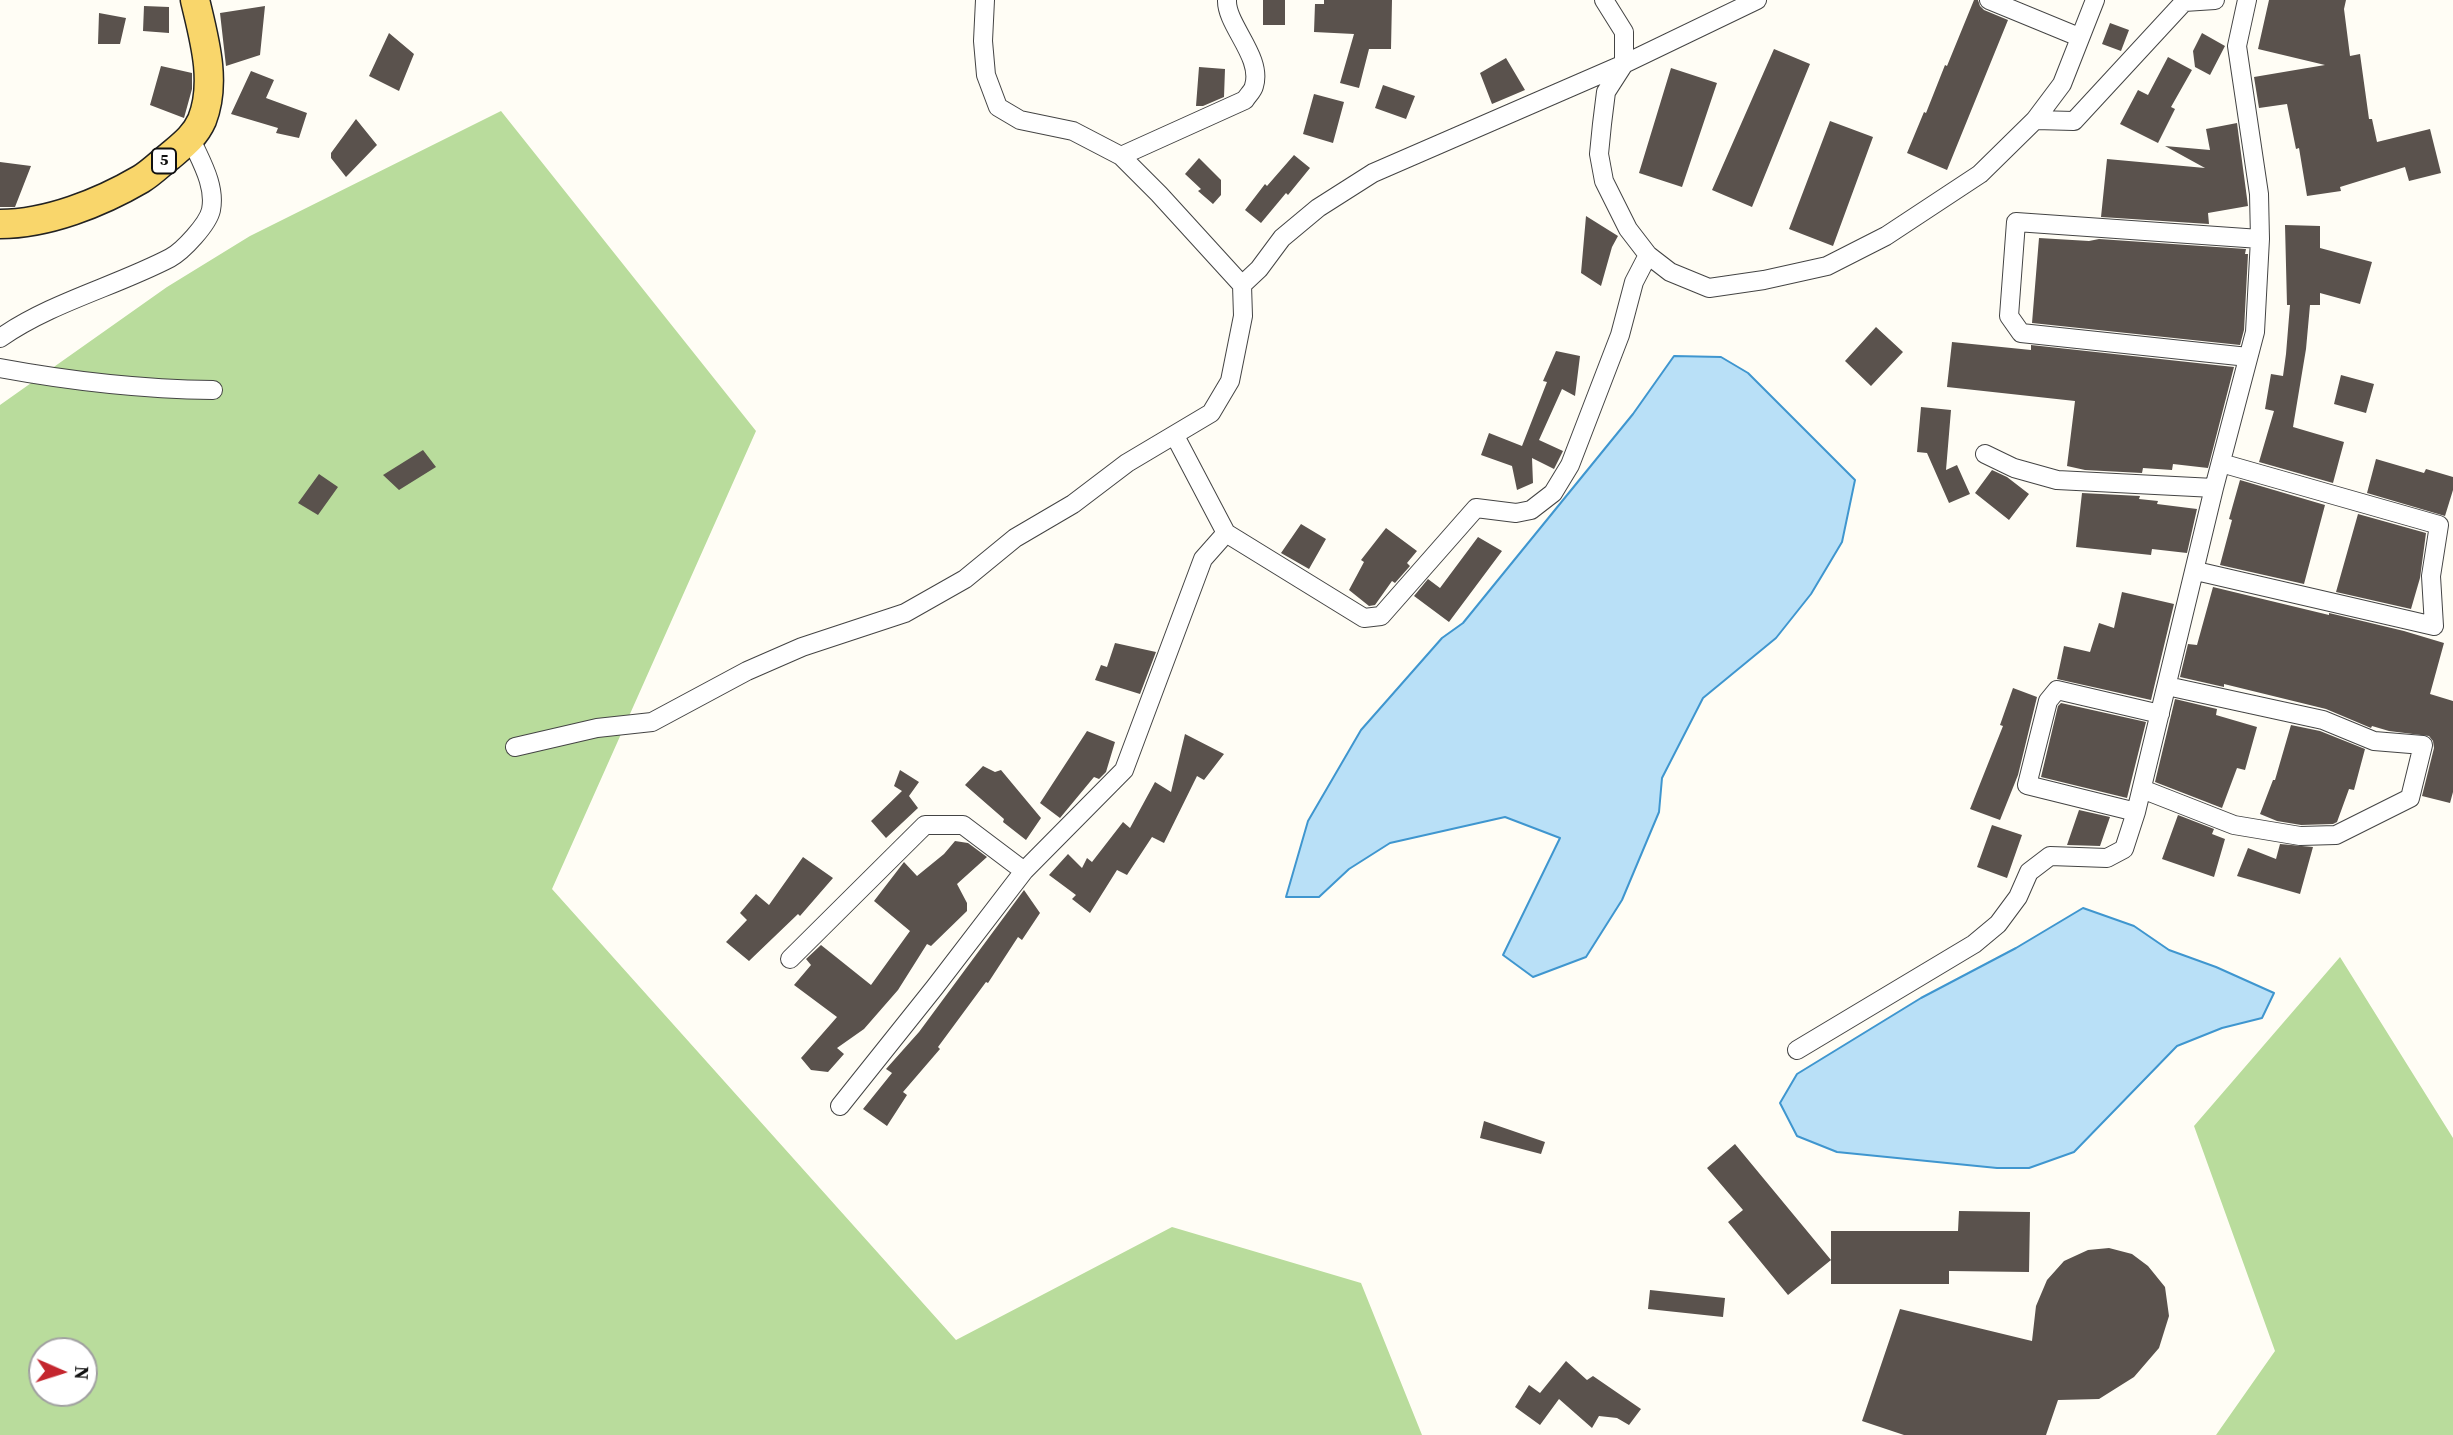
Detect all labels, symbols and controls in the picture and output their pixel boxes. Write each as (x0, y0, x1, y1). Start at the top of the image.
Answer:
road number: 5 (152, 148, 176, 174)
north arrow (28, 1337, 98, 1407)
text: N (69, 1365, 95, 1381)

